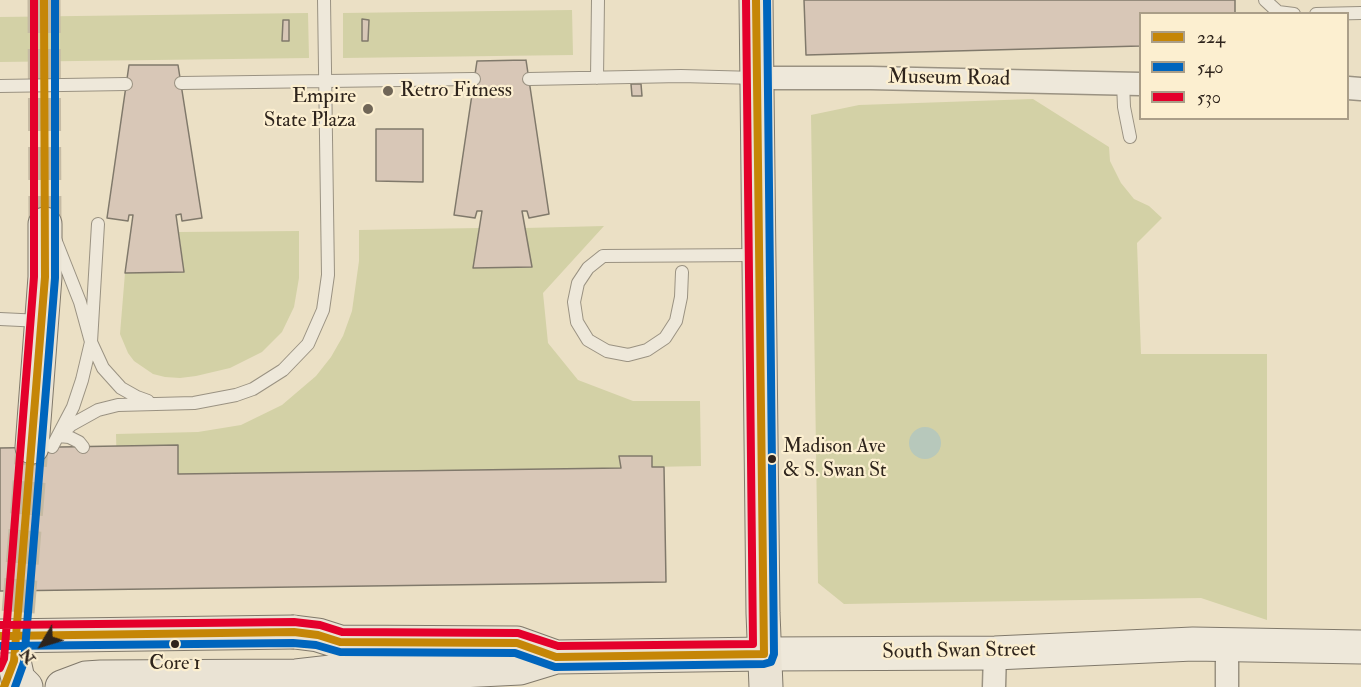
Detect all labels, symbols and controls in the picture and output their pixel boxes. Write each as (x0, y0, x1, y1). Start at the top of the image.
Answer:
legend (1139, 12, 1349, 120)
text: 224 (1197, 26, 1225, 49)
text: 540 (1197, 56, 1223, 79)
street label: Museum Road (888, 65, 1010, 93)
place label: Retro Fitness (400, 78, 512, 104)
place label: Empire State Plaza (264, 84, 356, 134)
marker: Retro Fitness (381, 84, 395, 98)
text: 530 (1197, 86, 1221, 109)
marker: Empire State Plaza (361, 102, 375, 116)
place label: Madison Ave & S. Swan St (783, 436, 887, 483)
marker: Madison Ave & S. Swan St (766, 453, 778, 465)
north arrow (12, 615, 72, 675)
marker: Core 1 (169, 638, 181, 650)
street label: South Swan Street (882, 638, 1036, 666)
text: N (16, 644, 40, 668)
place label: Core 1 (149, 653, 201, 677)

